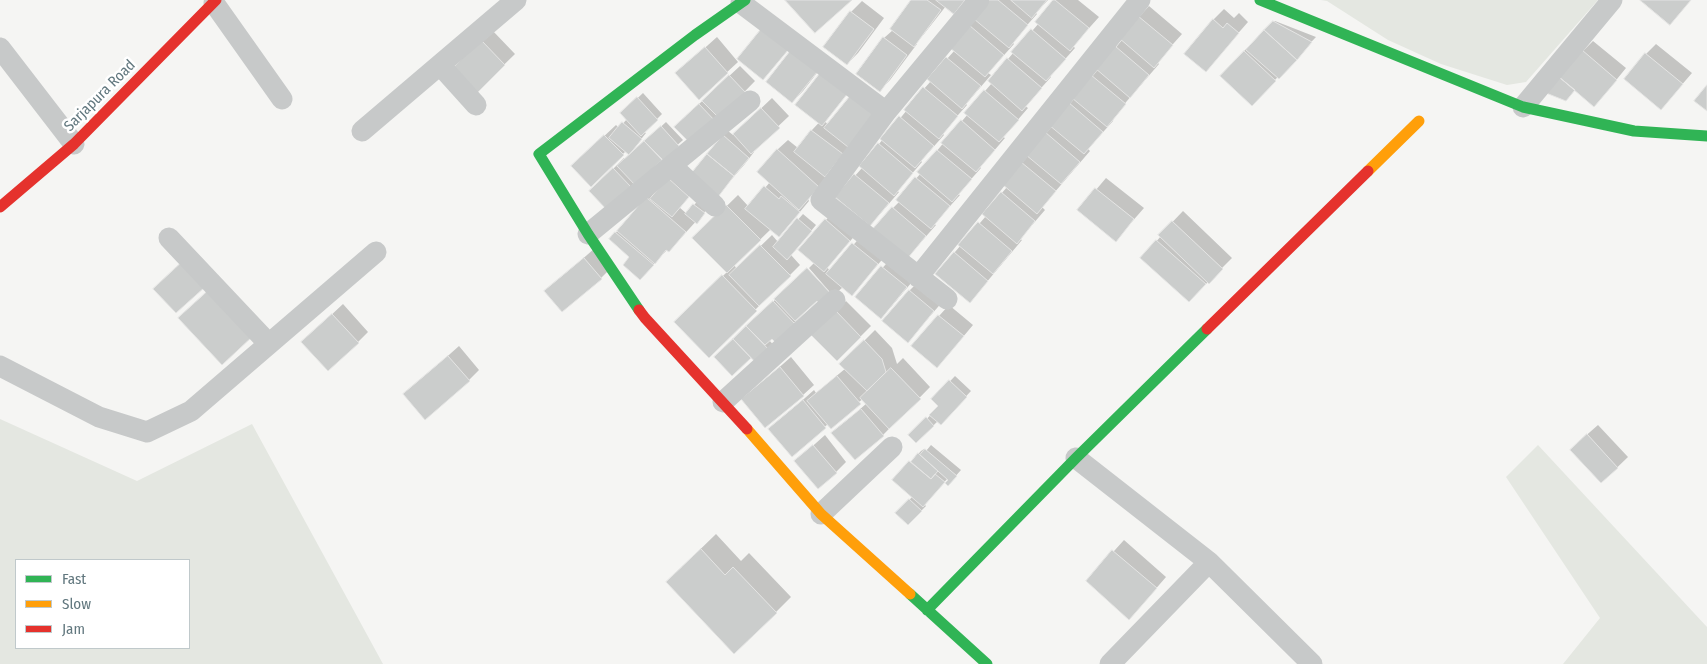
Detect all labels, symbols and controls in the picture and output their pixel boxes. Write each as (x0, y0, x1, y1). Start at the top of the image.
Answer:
street label: Sarjapura Road (61, 57, 139, 135)
legend (15, 559, 190, 649)
text: Fast (62, 570, 86, 588)
text: Slow (62, 595, 91, 613)
text: Jam (62, 620, 85, 638)

